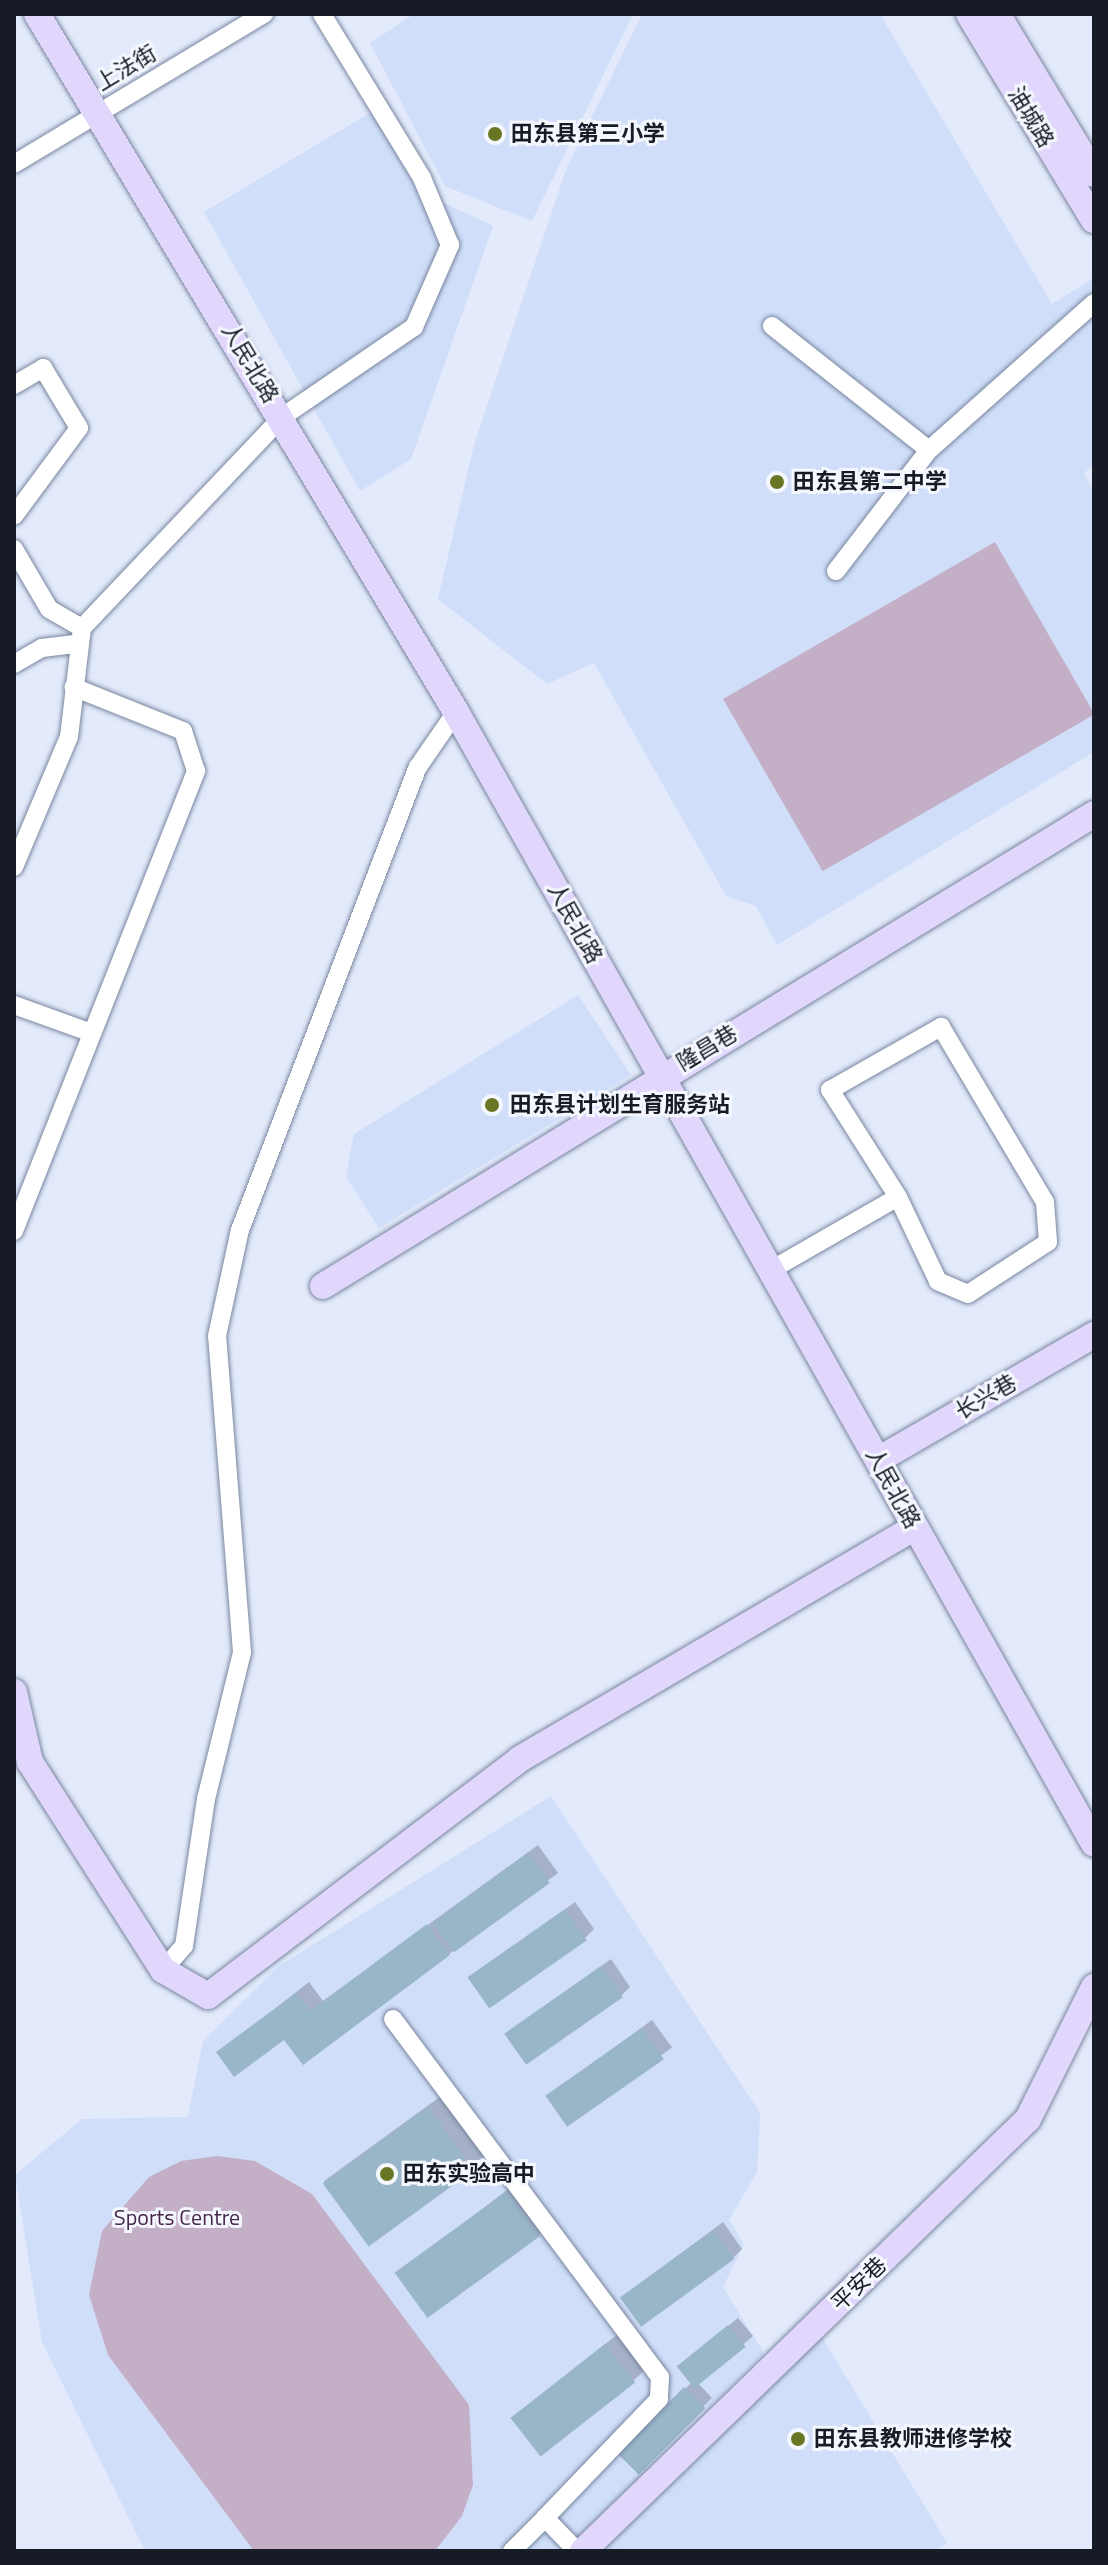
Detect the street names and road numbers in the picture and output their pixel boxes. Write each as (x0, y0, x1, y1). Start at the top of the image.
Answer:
street label: 上法街 (91, 40, 161, 96)
street label: 油城路 (1003, 82, 1059, 152)
street label: 人民北路 (216, 318, 284, 408)
street label: 人民北路 (542, 878, 608, 968)
street label: 隆昌巷 (672, 1020, 742, 1076)
street label: 长兴巷 (951, 1369, 1021, 1425)
street label: 人民北路 (860, 1443, 926, 1533)
street label: 平安巷 (826, 2252, 892, 2316)

